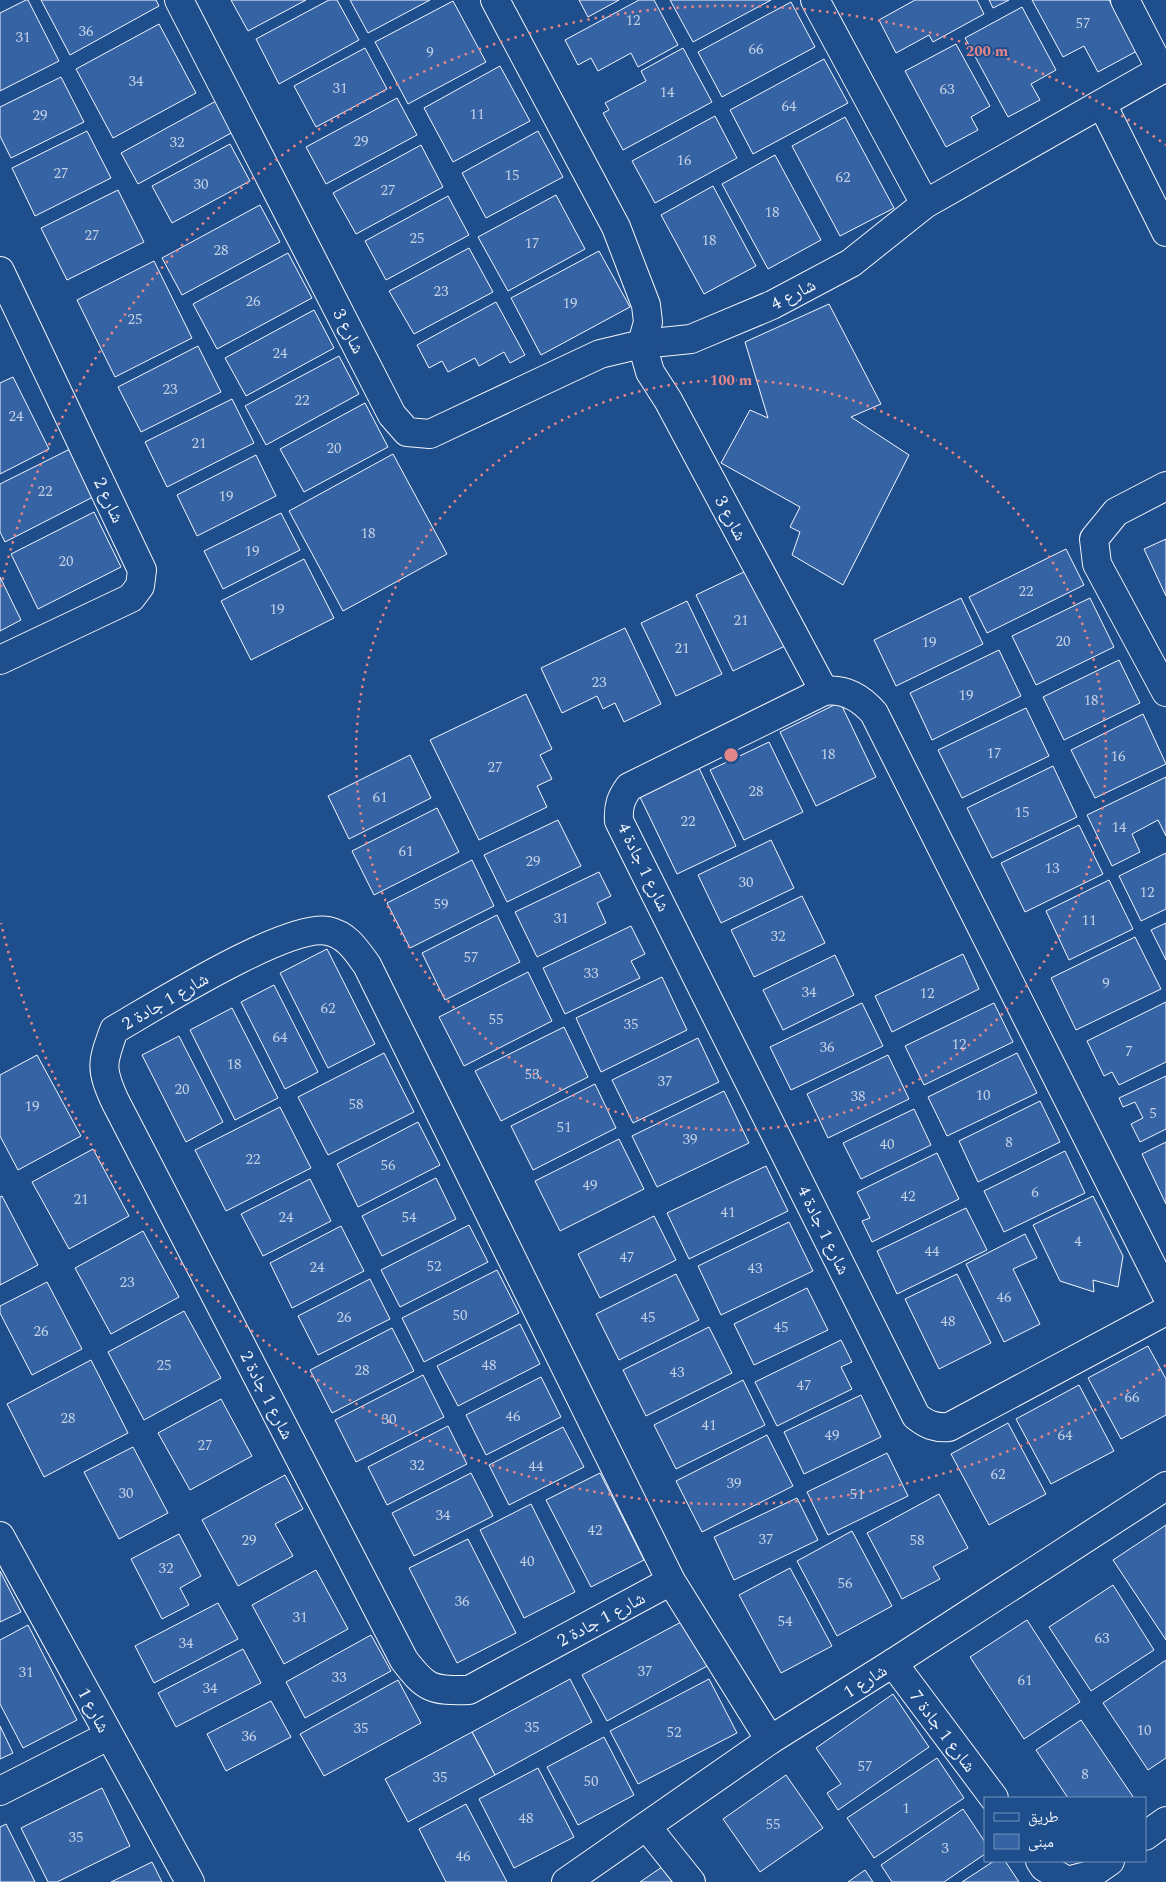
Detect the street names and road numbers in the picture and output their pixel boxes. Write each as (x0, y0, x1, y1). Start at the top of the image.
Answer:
street label: شارع 4 (766, 272, 821, 317)
street label: شارع 3 (326, 304, 371, 359)
street label: شارع 2 (86, 473, 131, 528)
street label: شارع 3 (707, 491, 754, 546)
street label: شارع 1 جادة 4 (610, 818, 677, 917)
street label: شارع 1 جادة 2 (117, 966, 214, 1037)
street label: شارع 1 جادة 4 (790, 1181, 857, 1280)
street label: شارع 1 جادة 2 (233, 1346, 300, 1444)
street label: شارع 1 جادة 2 (552, 1585, 650, 1654)
street label: شارع 1 (838, 1657, 893, 1706)
street label: شارع 1 (70, 1683, 117, 1738)
street label: شارع 1 جادة 7 (903, 1685, 982, 1778)

